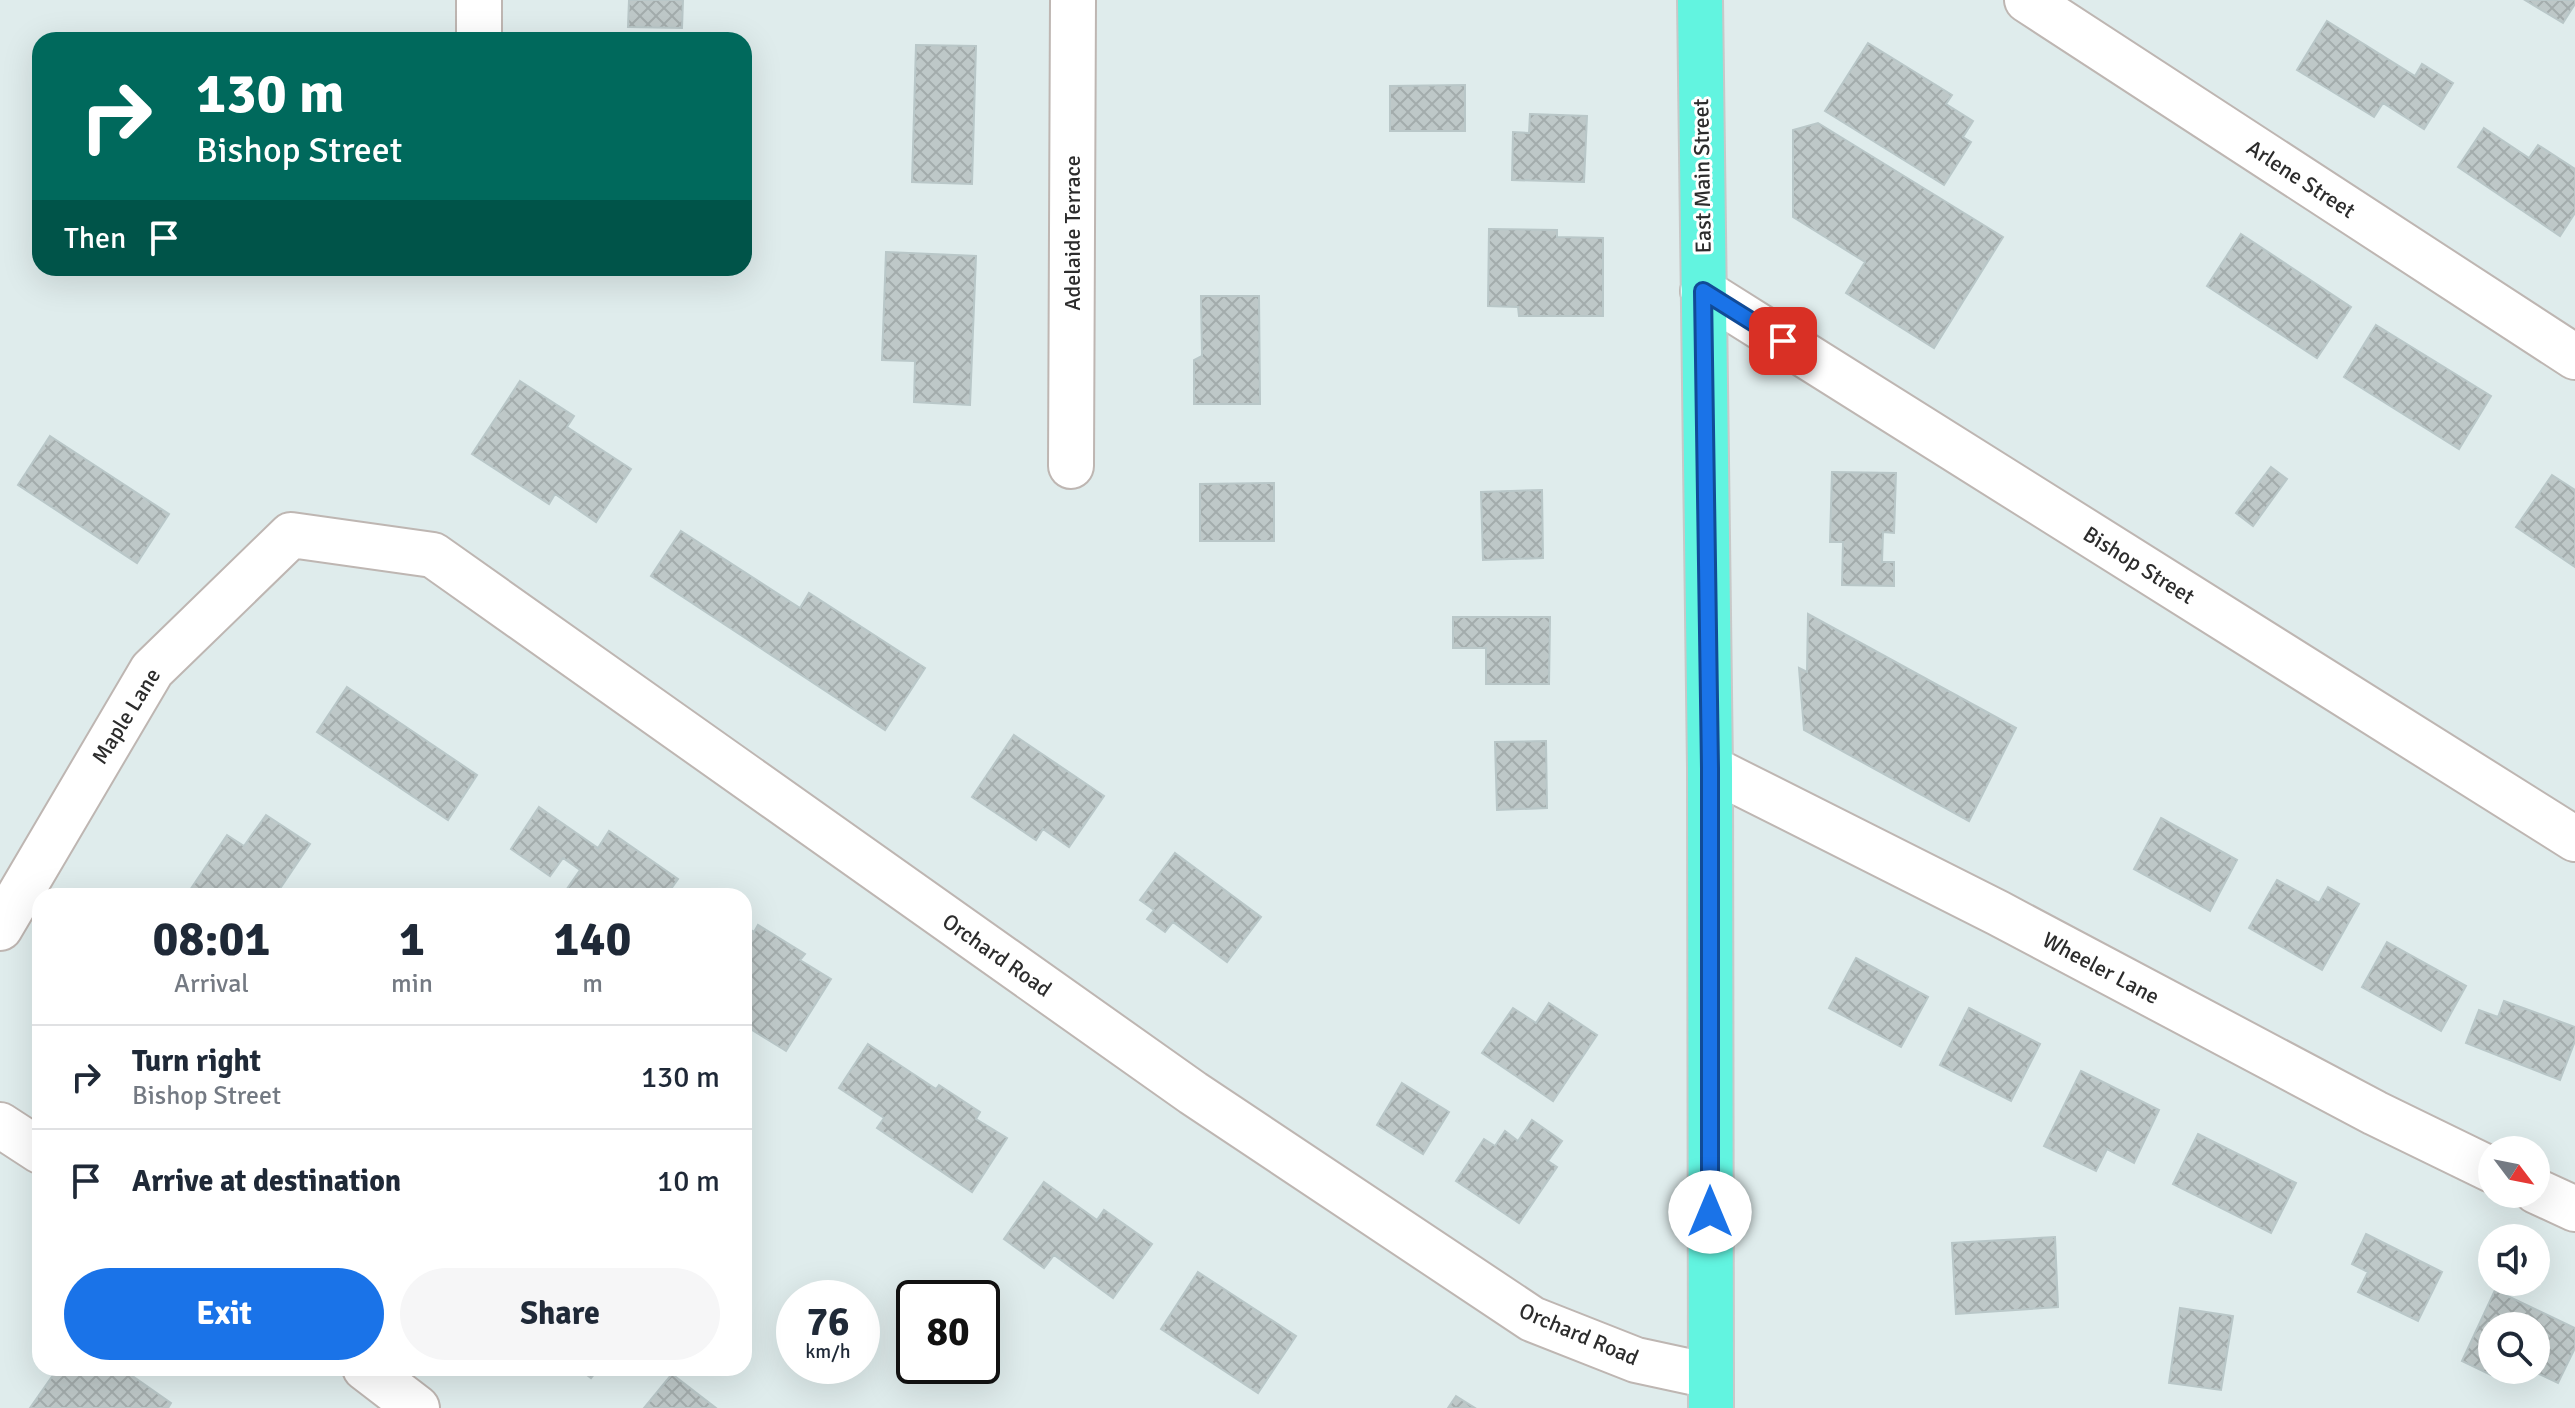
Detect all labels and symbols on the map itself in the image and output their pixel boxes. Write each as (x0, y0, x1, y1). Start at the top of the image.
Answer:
street label: East Main Street (1687, 98, 1717, 254)
street label: Arlene Street (2242, 134, 2361, 224)
street label: Adelaide Terrace (1059, 155, 1086, 311)
pin (1749, 307, 1817, 375)
street label: Bishop Street (2078, 520, 2200, 610)
street label: Maple Lane (86, 663, 166, 769)
street label: Orchard Road (937, 907, 1057, 1003)
street label: Wheeler Lane (2038, 926, 2164, 1010)
north arrow (2478, 1136, 2550, 1208)
position arrow (1668, 1170, 1752, 1254)
speed limit sign: 80 (896, 1280, 1000, 1384)
street label: Orchard Road (1515, 1297, 1643, 1371)

